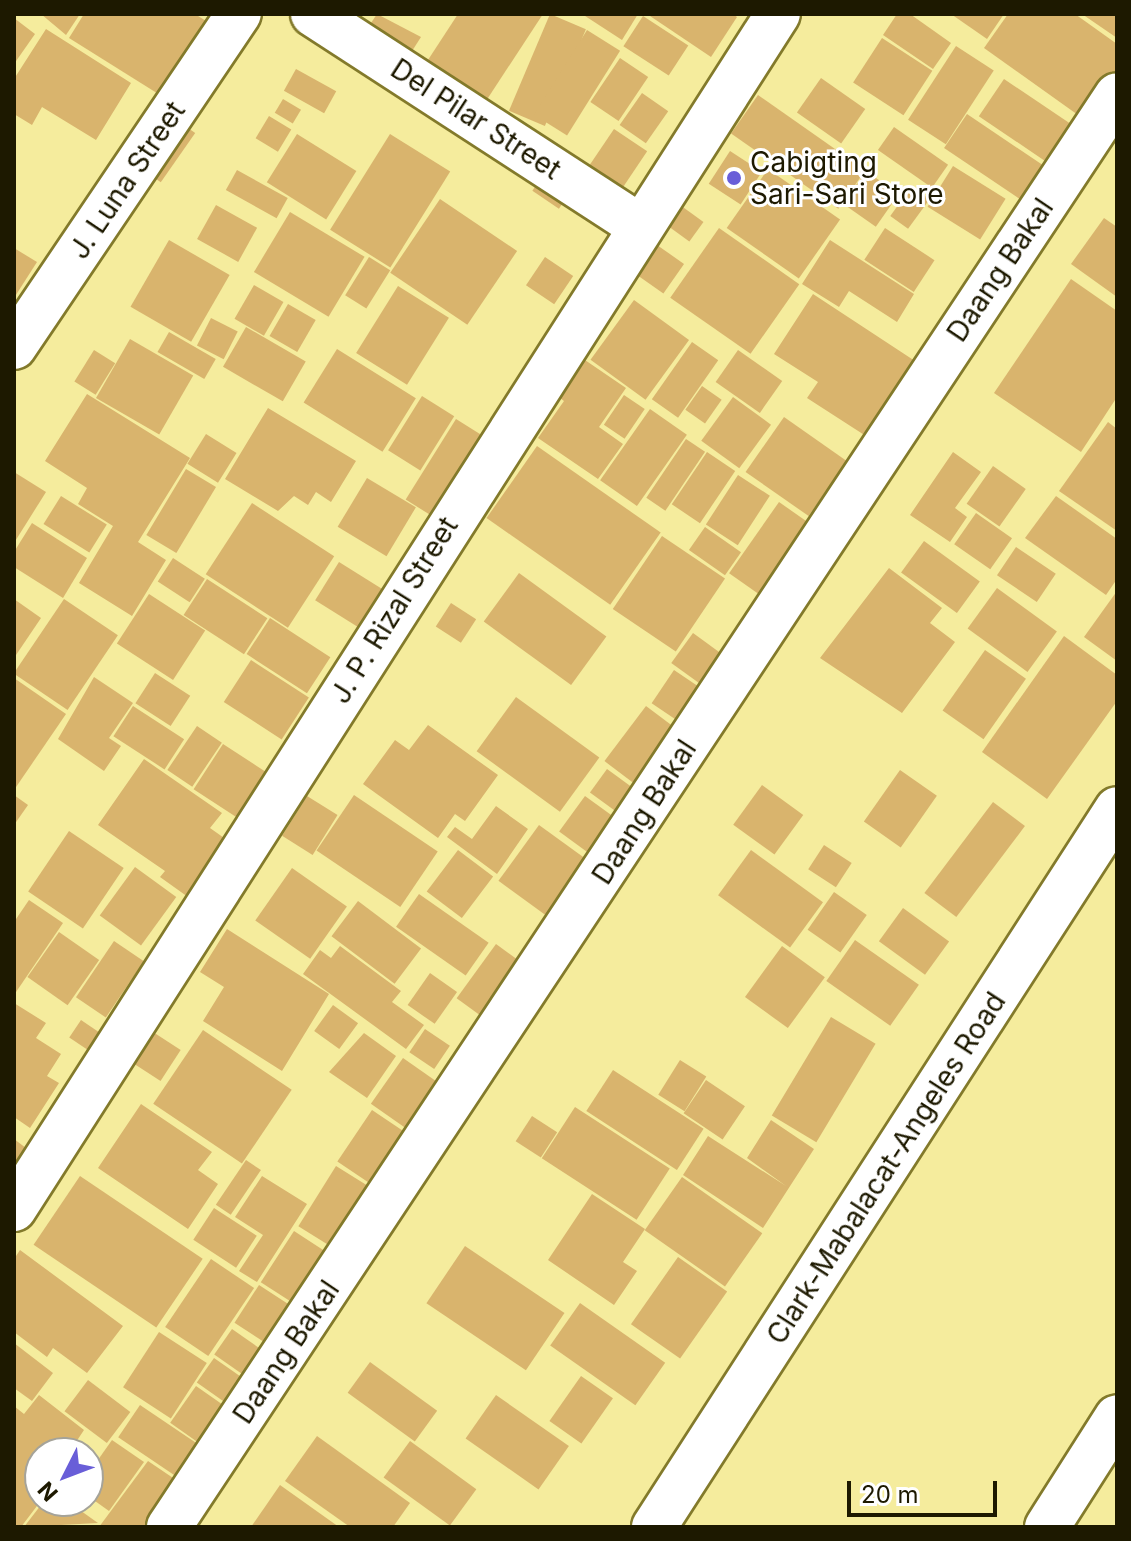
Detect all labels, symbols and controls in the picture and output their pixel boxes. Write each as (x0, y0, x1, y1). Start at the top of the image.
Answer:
street label: Del Pilar Street (385, 52, 567, 186)
street label: J. Luna Street (62, 95, 192, 265)
place label: Cabigting Sari-Sari Store (750, 145, 944, 211)
marker: Cabigting Sari-Sari Store (725, 169, 743, 187)
street label: Daang Bakal (940, 192, 1060, 348)
street label: J. P. Rizal Street (323, 511, 465, 709)
street label: Daang Bakal (585, 734, 703, 890)
street label: Clark-Mabalacat-Angeles Road (760, 986, 1012, 1350)
street label: Daang Bakal (226, 1274, 346, 1430)
north arrow (24, 1437, 104, 1517)
scale bar (851, 1465, 1001, 1515)
text: N (32, 1477, 63, 1507)
text: 20 m (861, 1480, 919, 1509)

